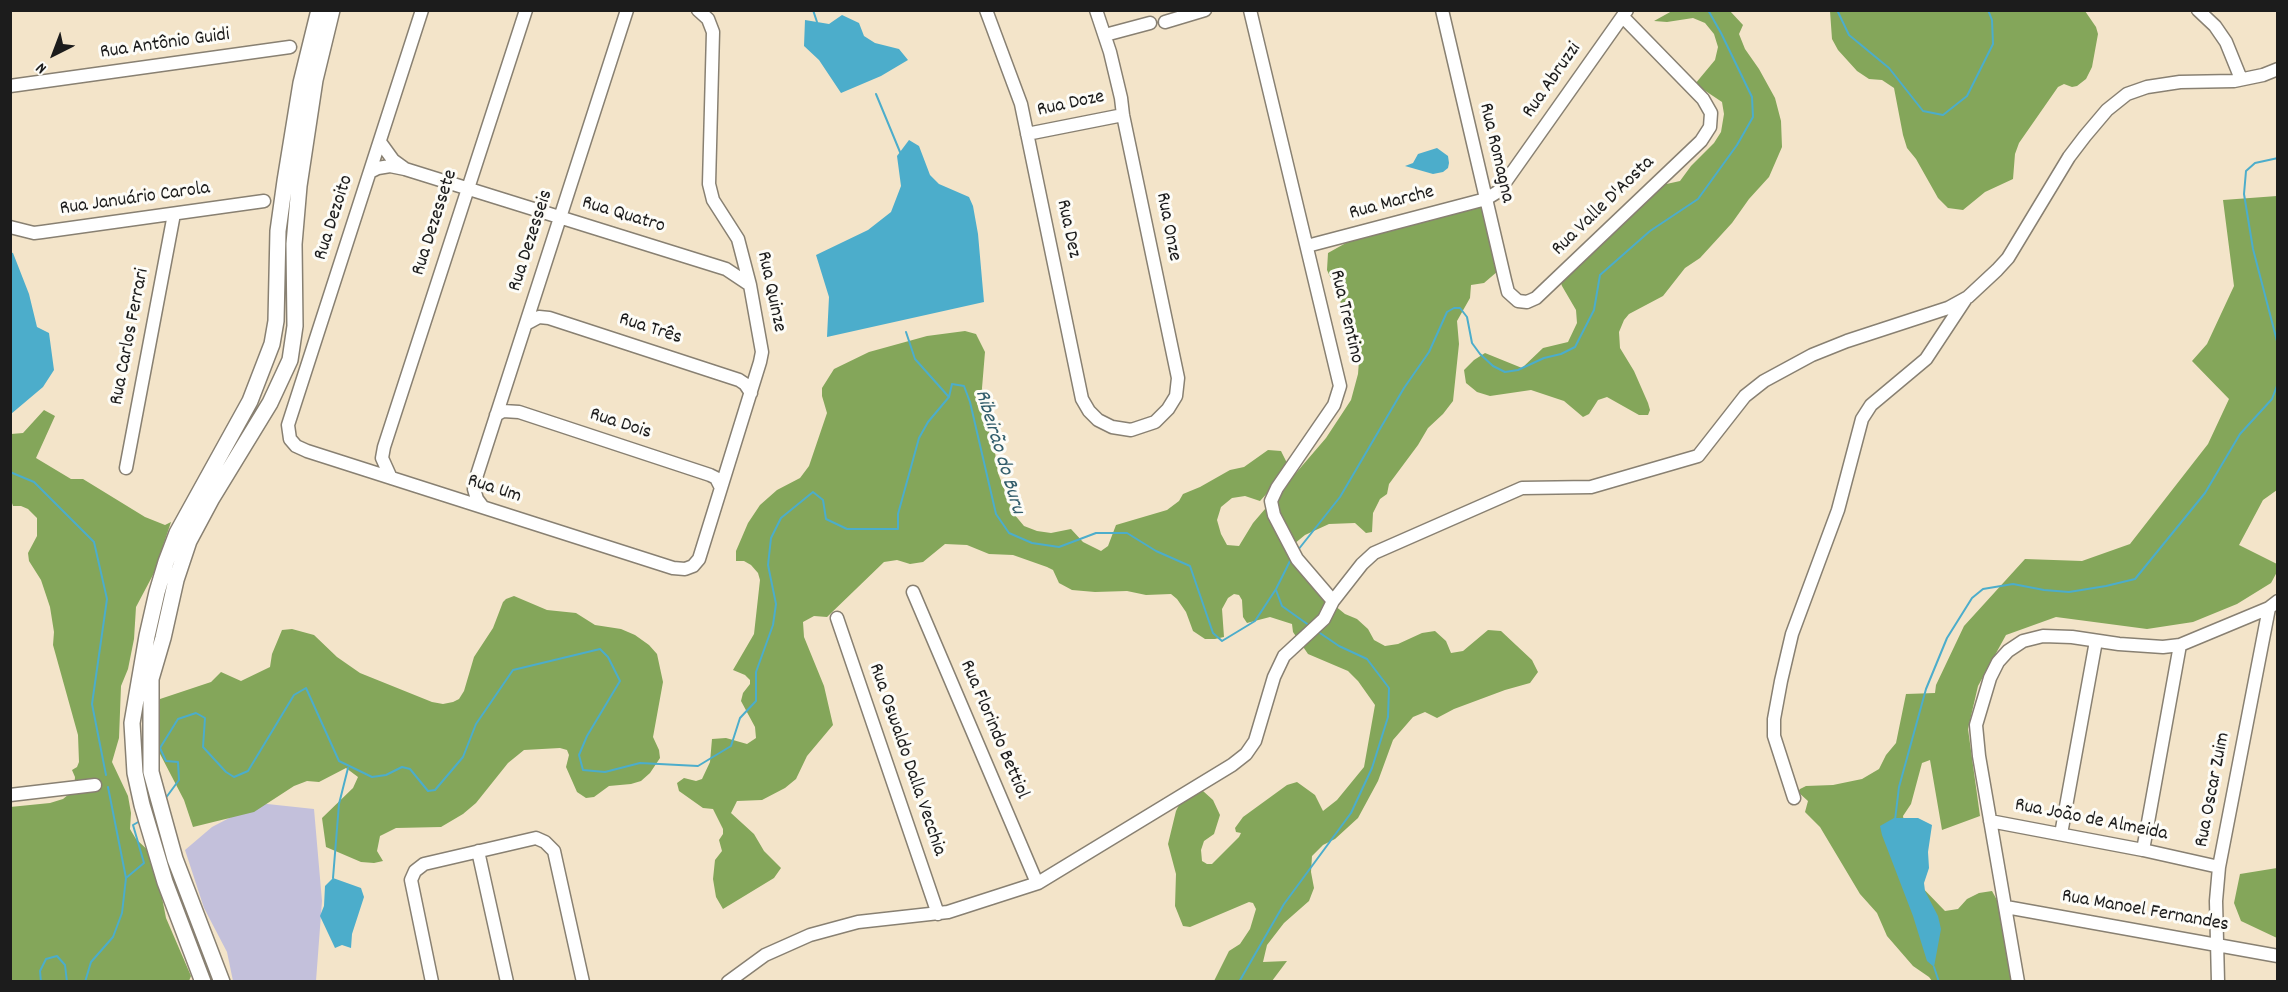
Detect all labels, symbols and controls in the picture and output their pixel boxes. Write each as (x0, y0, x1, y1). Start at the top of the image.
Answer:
north arrow (24, 24, 84, 84)
street label: Rua Antônio Guidi (99, 24, 231, 66)
street label: Rua Abruzzi (1518, 39, 1588, 123)
text: N (31, 57, 52, 79)
street label: Rua Doze (1035, 86, 1107, 124)
street label: Rua Romagna (1472, 101, 1518, 205)
street label: Rua Valle D'Aosta (1548, 152, 1660, 262)
street label: Rua Dezessete (408, 167, 464, 279)
street label: Rua Dezoito (310, 173, 360, 263)
street label: Rua Januário Carola (59, 178, 211, 222)
street label: Rua Marche (1347, 181, 1437, 227)
street label: Rua Dezesseis (504, 187, 560, 295)
street label: Rua Onze (1149, 191, 1185, 263)
street label: Rua Quatro (579, 192, 667, 240)
street label: Rua Dez (1049, 198, 1085, 260)
street label: Rua Quinze (750, 249, 790, 335)
street label: Rua Carlos Ferrari (106, 267, 156, 407)
street label: Rua Trentino (1323, 268, 1367, 366)
street label: Rua Três (615, 309, 685, 351)
water label: Ribeirão do Buru (967, 387, 1029, 517)
street label: Rua Dois (586, 404, 654, 446)
street label: Rua Um (464, 470, 524, 510)
street label: Rua Florindo Bettiol (953, 657, 1033, 803)
street label: Rua Oswaldo Dalla Vecchia (862, 661, 950, 859)
street label: Rua Oscar Zuim (2191, 731, 2237, 849)
street label: Rua João de Almeida (2012, 794, 2170, 848)
street label: Rua Manoel Fernandes (2060, 885, 2230, 939)

